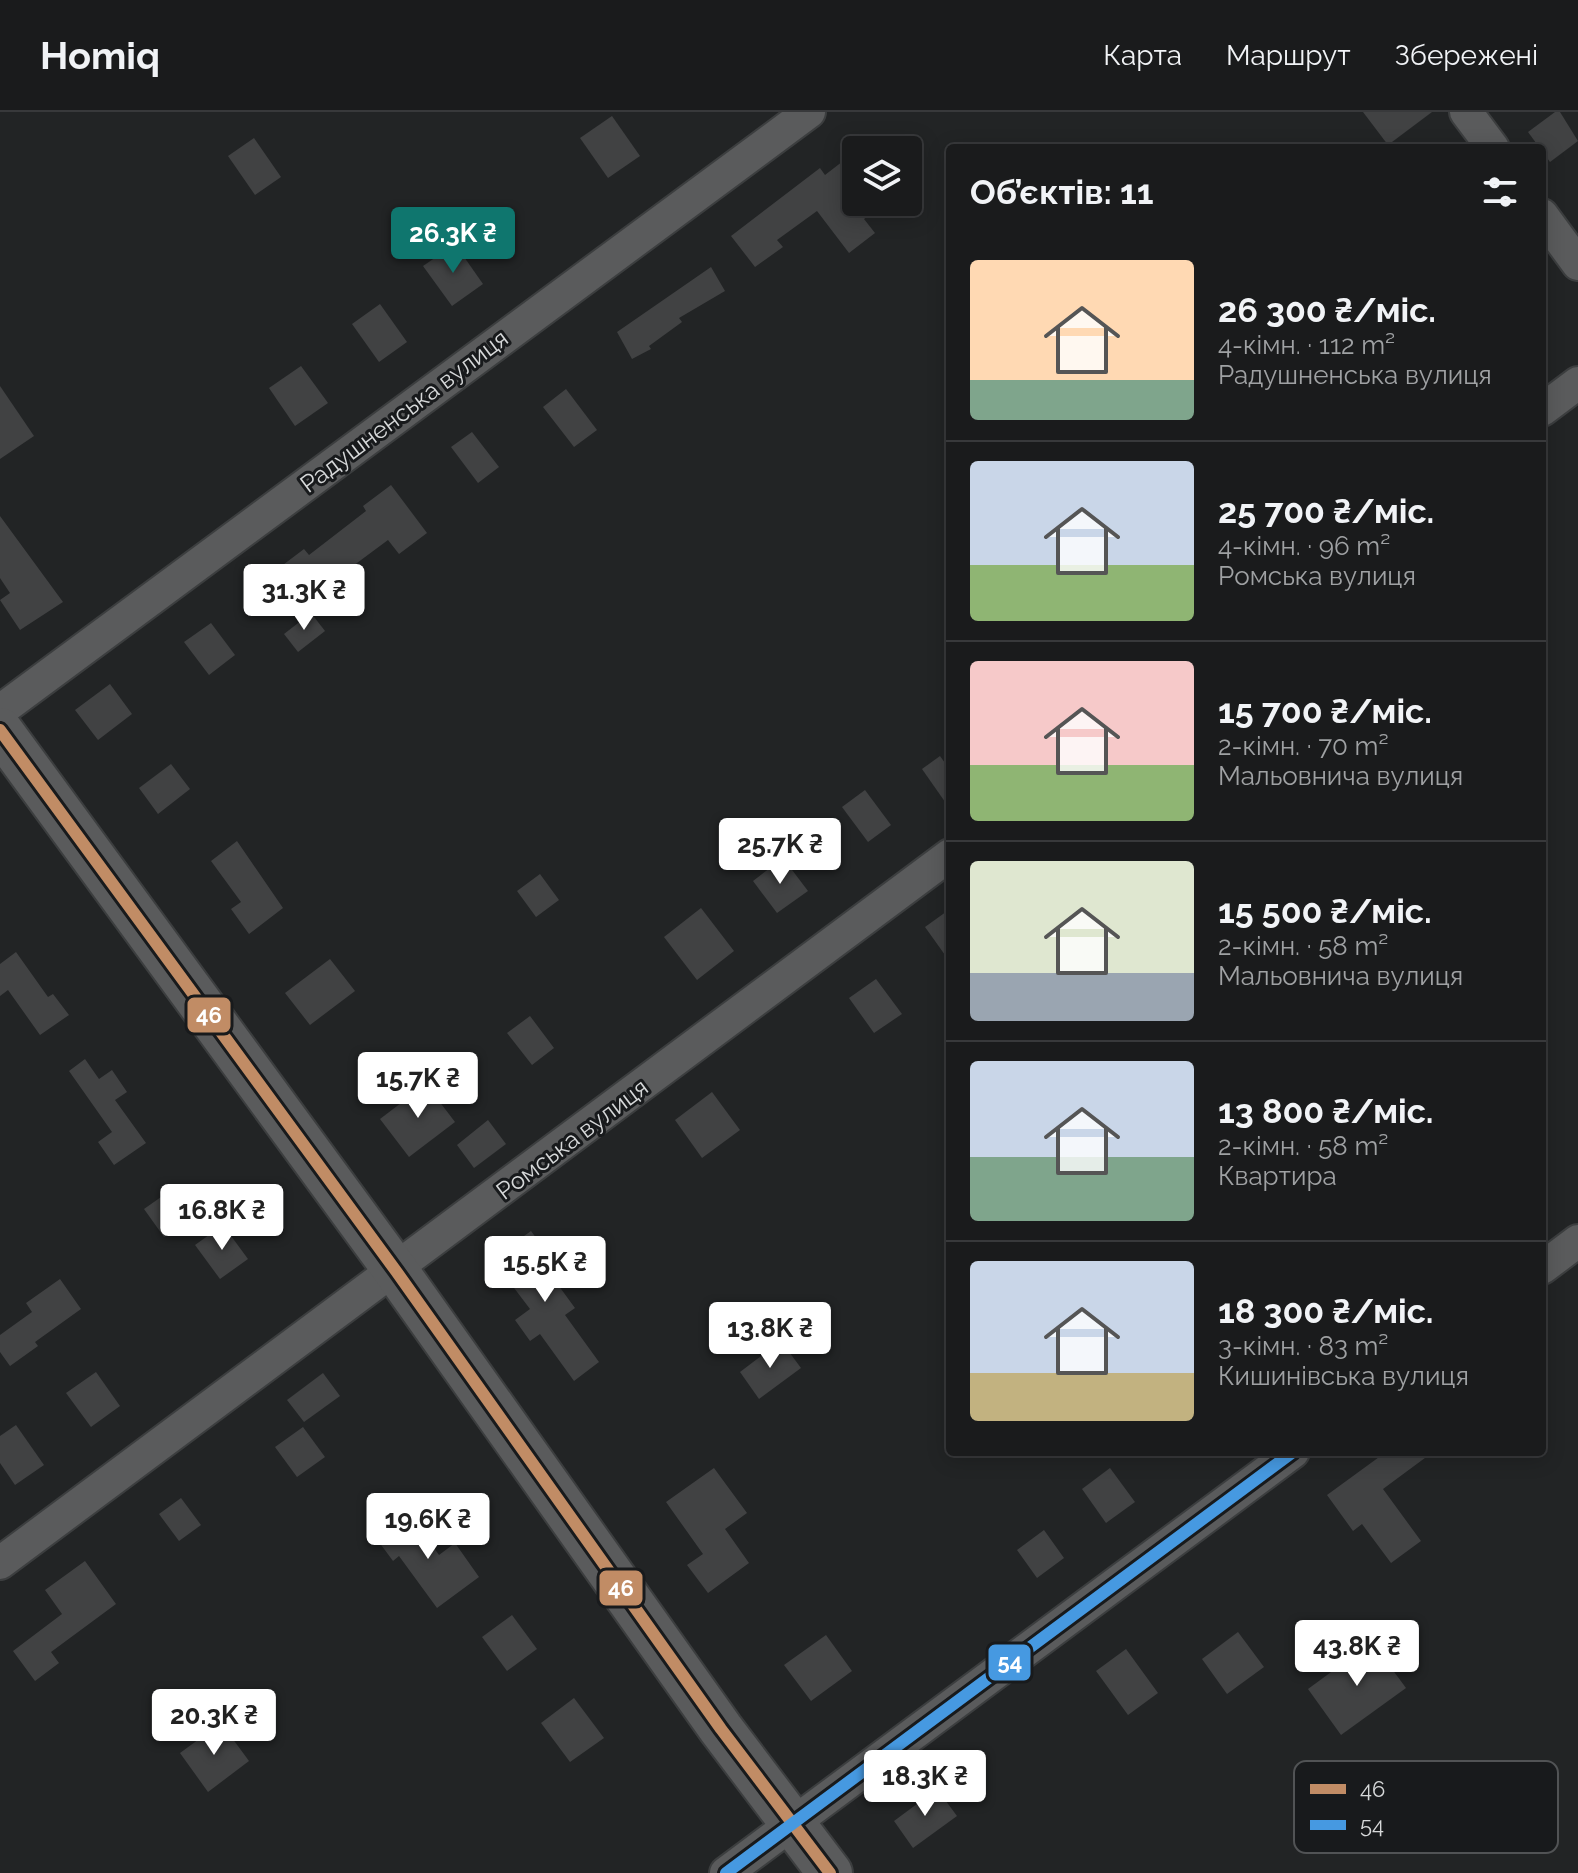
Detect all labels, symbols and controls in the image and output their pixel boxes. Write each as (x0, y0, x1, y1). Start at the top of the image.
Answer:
text: Homiq (40, 33, 160, 78)
text: Карта (1103, 39, 1182, 72)
text: Маршрут (1226, 39, 1351, 72)
text: Збережені (1395, 39, 1538, 72)
map controls (842, 136, 922, 216)
button: layers (842, 136, 922, 216)
icon: filters (1478, 170, 1522, 214)
text: Об’єктів: 11 (970, 172, 1154, 212)
pin: 26.3K ₴ (379, 207, 527, 275)
text: 26.3K ₴ (409, 218, 497, 248)
text: 26 300 ₴/міс. (1218, 290, 1436, 330)
icon: home (1034, 292, 1130, 388)
street label: Радушненська вулиця (294, 323, 514, 499)
text: 4-кімн. · 112 m² (1218, 330, 1395, 360)
text: Радушненська вулиця (1218, 360, 1492, 390)
text: 25 700 ₴/міс. (1218, 491, 1434, 531)
icon: home (1034, 493, 1130, 589)
text: 4-кімн. · 96 m² (1218, 531, 1390, 561)
text: Ромська вулиця (1218, 561, 1416, 591)
pin: 31.3K ₴ (230, 564, 378, 632)
text: 31.3K ₴ (262, 575, 346, 605)
text: 15 700 ₴/міс. (1218, 691, 1432, 731)
icon: home (1034, 693, 1130, 789)
text: 2-кімн. · 70 m² (1218, 731, 1389, 761)
text: Мальовнича вулиця (1218, 761, 1463, 791)
pin: 25.7K ₴ (706, 818, 854, 886)
text: 25.7K ₴ (737, 829, 823, 859)
text: 15 500 ₴/міс. (1218, 891, 1432, 931)
icon: home (1034, 893, 1130, 989)
text: 2-кімн. · 58 m² (1218, 931, 1388, 961)
text: Мальовнича вулиця (1218, 961, 1463, 991)
line badge: 46 (186, 996, 232, 1034)
text: 46 (196, 1002, 222, 1028)
pin: 15.7K ₴ (344, 1052, 492, 1120)
text: 15.7K ₴ (376, 1063, 460, 1093)
street label: Ромська вулиця (490, 1072, 654, 1206)
text: 13 800 ₴/міс. (1218, 1091, 1434, 1131)
icon: home (1034, 1093, 1130, 1189)
text: 2-кімн. · 58 m² (1218, 1131, 1388, 1161)
text: Квартира (1218, 1161, 1337, 1191)
pin: 16.8K ₴ (148, 1184, 296, 1252)
text: 16.8K ₴ (178, 1195, 266, 1225)
pin: 15.5K ₴ (471, 1236, 619, 1304)
text: 15.5K ₴ (503, 1247, 587, 1277)
text: 18 300 ₴/міс. (1218, 1291, 1434, 1331)
icon: home (1034, 1293, 1130, 1389)
pin: 13.8K ₴ (696, 1302, 844, 1370)
text: 13.8K ₴ (727, 1313, 813, 1343)
text: 3-кімн. · 83 m² (1218, 1331, 1388, 1361)
text: Кишинівська вулиця (1218, 1361, 1469, 1391)
pin: 19.6K ₴ (354, 1493, 502, 1561)
text: 19.6K ₴ (385, 1504, 472, 1534)
line badge: 46 (598, 1569, 644, 1607)
text: 46 (608, 1575, 634, 1601)
pin: 43.8K ₴ (1283, 1620, 1431, 1688)
text: 43.8K ₴ (1313, 1631, 1401, 1661)
line badge: 54 (987, 1643, 1032, 1682)
text: 54 (998, 1649, 1022, 1675)
pin: 20.3K ₴ (140, 1689, 288, 1757)
text: 20.3K ₴ (170, 1700, 258, 1730)
pin: 18.3K ₴ (851, 1750, 999, 1818)
text: 18.3K ₴ (882, 1761, 968, 1791)
legend (1294, 1761, 1558, 1853)
text: 46 (1360, 1776, 1385, 1802)
text: 54 (1360, 1812, 1384, 1838)

